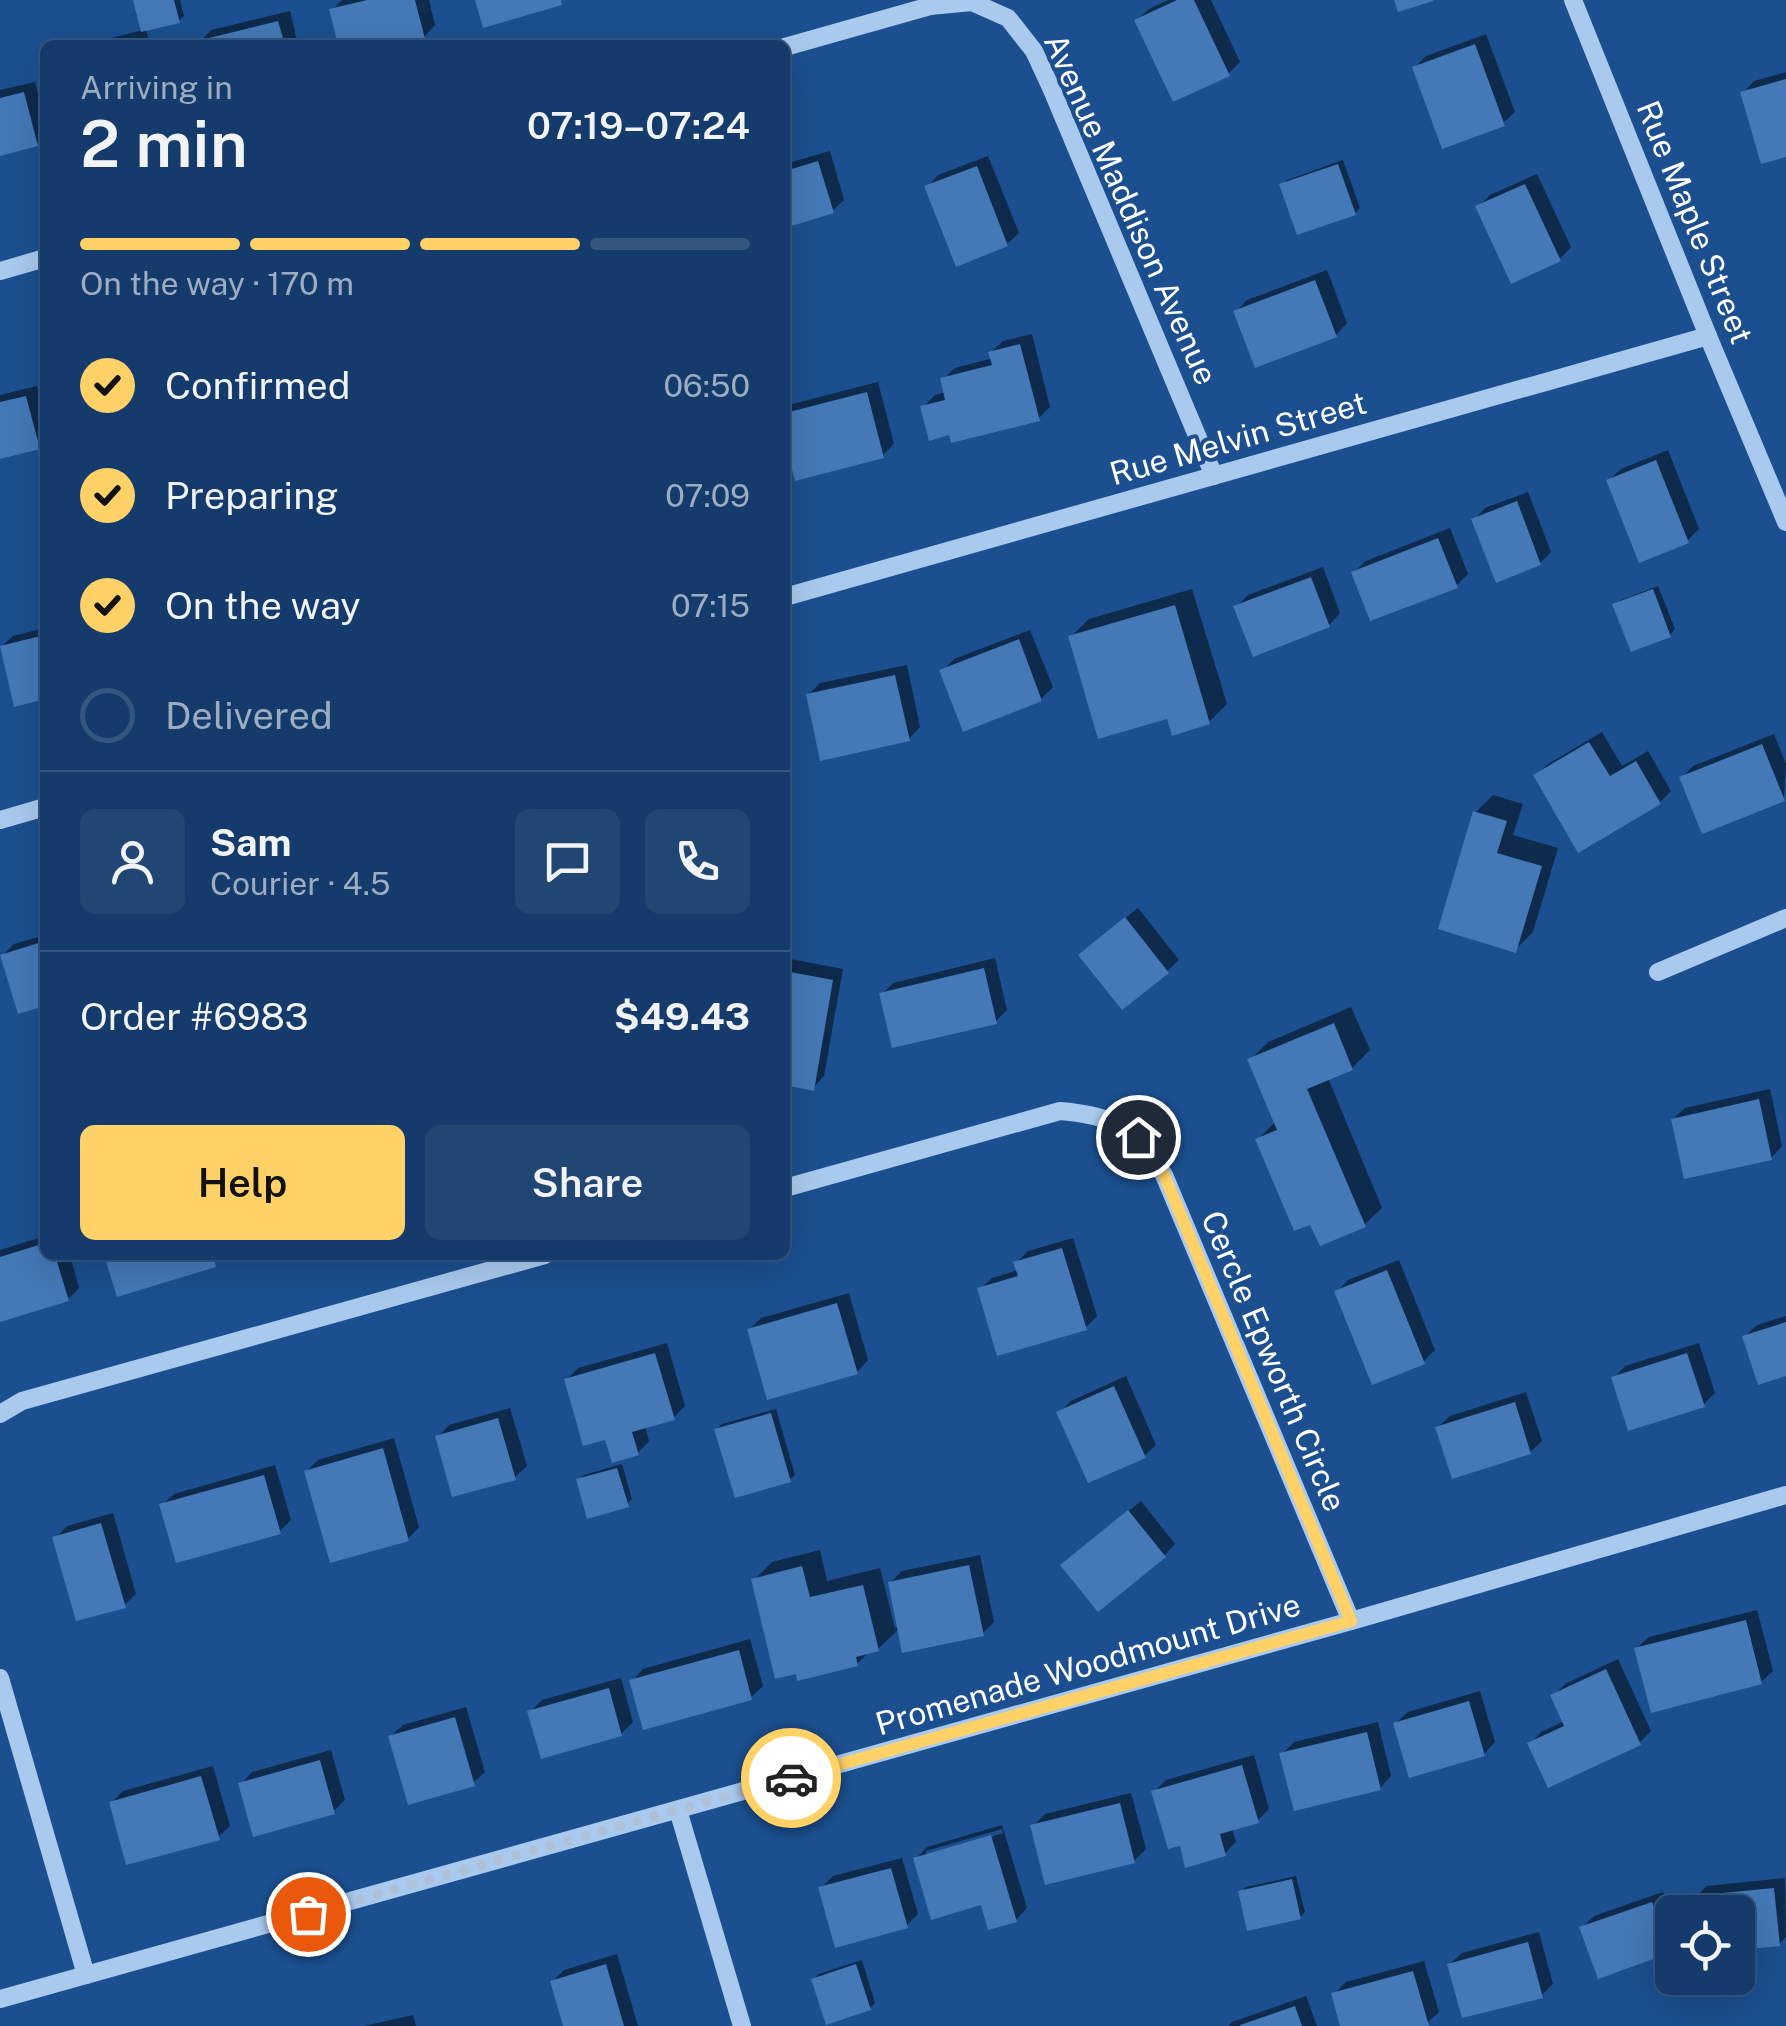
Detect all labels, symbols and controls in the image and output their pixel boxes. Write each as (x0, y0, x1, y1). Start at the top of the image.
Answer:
street label: Avenue Maddison Avenue (1037, 28, 1225, 390)
text: Arriving in (80, 69, 233, 106)
street label: Rue Maple Street (1629, 95, 1761, 349)
text: 07:19–07:24 (527, 103, 750, 148)
text: 2 min (80, 105, 248, 182)
text: On the way · 170 m (80, 265, 354, 302)
icon: check (80, 358, 135, 413)
text: Confirmed (165, 363, 350, 408)
text: 06:50 (663, 367, 750, 404)
street label: Rue Melvin Street (1106, 384, 1370, 492)
icon: check (80, 468, 135, 523)
text: Preparing (165, 473, 339, 518)
text: 07:09 (665, 477, 750, 514)
icon: check (80, 578, 135, 633)
text: On the way (165, 583, 361, 628)
text: 07:15 (671, 587, 750, 624)
text: Delivered (165, 693, 333, 738)
button: person (80, 809, 185, 914)
button: chat (515, 809, 620, 914)
button: phone (645, 809, 750, 914)
text: Sam (210, 820, 292, 865)
text: Courier · 4.5 (210, 865, 390, 902)
text: Order #6983 (80, 994, 309, 1039)
text: $49.43 (614, 994, 750, 1039)
pin (1096, 1095, 1181, 1180)
icon: home (1111, 1110, 1166, 1165)
button: Help (80, 1125, 405, 1240)
button: Share (425, 1125, 750, 1240)
street label: Cercle Epworth Circle (1194, 1205, 1354, 1517)
street label: Promenade Woodmount Drive (871, 1586, 1305, 1742)
courier (741, 1728, 841, 1828)
icon: car (764, 1751, 819, 1806)
pin (266, 1872, 351, 1957)
icon: bag (281, 1887, 336, 1942)
map controls (1655, 1895, 1755, 1995)
button: locate (1655, 1895, 1755, 1995)

